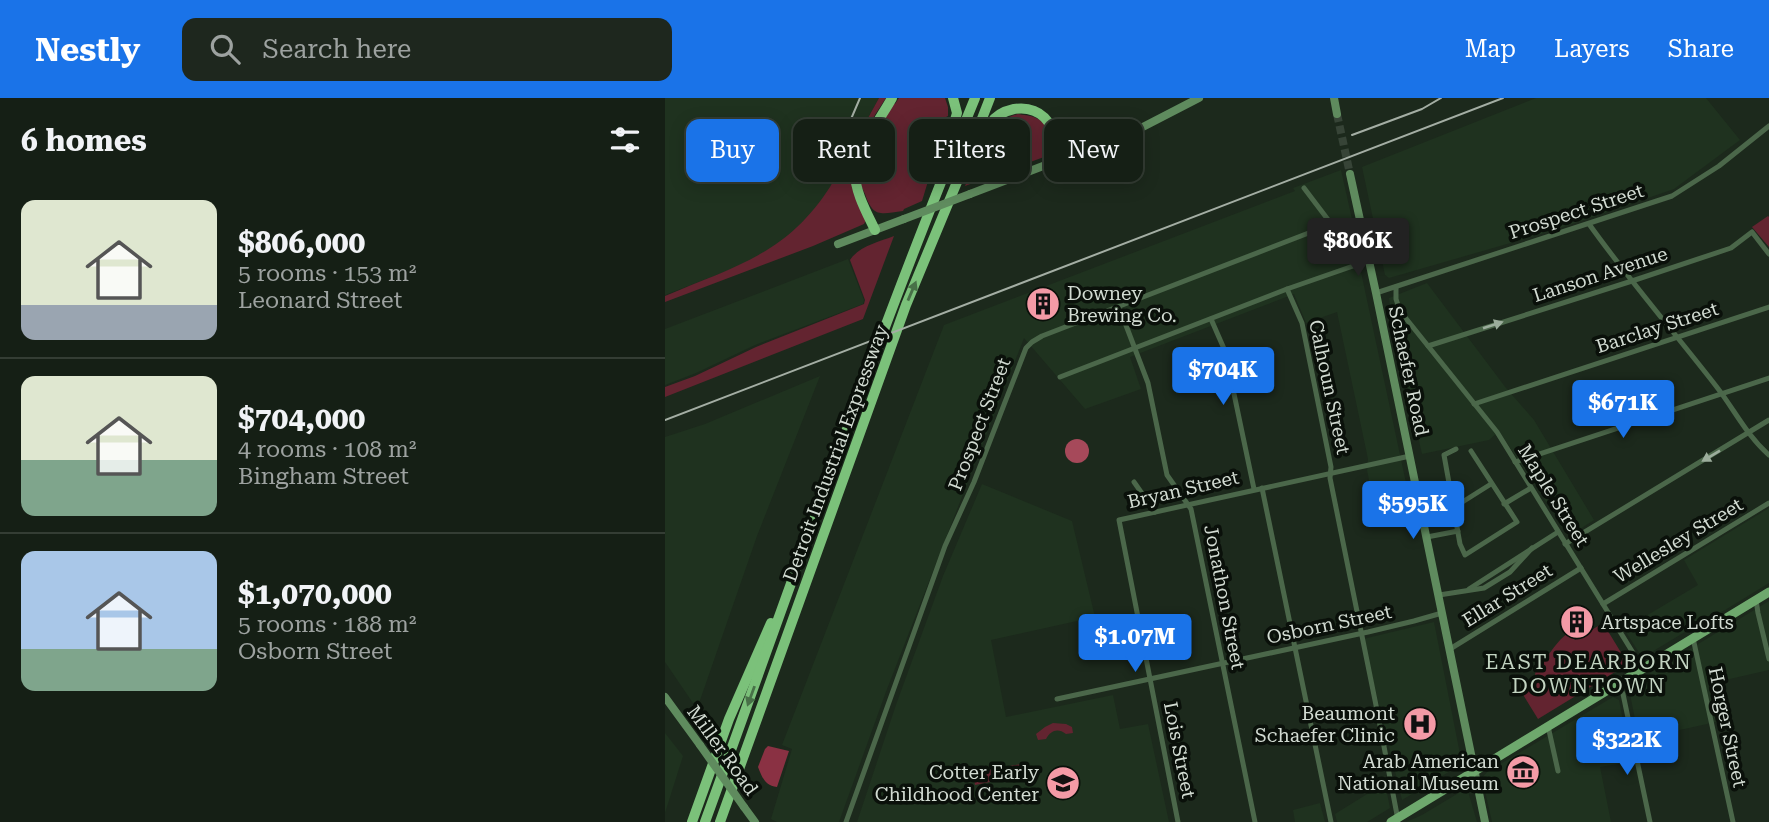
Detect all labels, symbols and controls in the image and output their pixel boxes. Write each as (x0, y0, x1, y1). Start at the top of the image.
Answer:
search box (182, 18, 672, 81)
text: Nestly (35, 30, 140, 69)
icon: search (206, 30, 244, 68)
text: Search here (262, 34, 411, 64)
text: Map (1465, 35, 1516, 63)
text: Layers (1554, 35, 1630, 63)
text: Share (1668, 35, 1734, 63)
chip: Buy (686, 119, 779, 182)
chip: Rent (793, 119, 895, 182)
chip: Filters (909, 119, 1030, 182)
chip: New (1044, 119, 1143, 182)
icon: filters (606, 121, 644, 159)
text: 6 homes (21, 123, 147, 158)
street label: Prospect Street (1506, 179, 1646, 244)
pin: $806K (1309, 218, 1407, 278)
text: $806,000 (238, 225, 365, 260)
text: $806K (1323, 227, 1393, 254)
icon: home (77, 228, 161, 312)
street label: Lanson Avenue (1530, 242, 1670, 307)
text: 5 rooms · 153 m² (238, 260, 416, 287)
one-way arrow (906, 280, 917, 301)
place label: Downey Brewing Co. (1067, 282, 1177, 327)
building icon: Downey Brewing Co. (1024, 285, 1062, 323)
text: Leonard Street (238, 287, 402, 314)
street label: Barclay Street (1593, 297, 1721, 358)
street label: Schaefer Road (1383, 304, 1434, 438)
street label: Calhoun Street (1304, 318, 1355, 457)
one-way arrow (1483, 320, 1504, 330)
street label: Detroit Industrial Expressway (778, 321, 893, 585)
pin: $704K (1174, 348, 1272, 407)
street label: Prospect Street (944, 354, 1015, 494)
text: $704K (1188, 356, 1258, 383)
pin: $671K (1574, 380, 1672, 440)
text: $671K (1588, 389, 1658, 416)
text: $704,000 (238, 401, 365, 436)
icon: home (77, 404, 161, 488)
text: 4 rooms · 108 m² (238, 436, 416, 463)
street label: Maple Street (1513, 440, 1594, 551)
one-way arrow (1701, 449, 1720, 462)
text: Bingham Street (238, 463, 409, 490)
street label: Bryan Street (1125, 466, 1241, 513)
pin: $595K (1364, 482, 1462, 541)
text: $595K (1378, 490, 1448, 517)
street label: Wellesley Street (1610, 493, 1747, 588)
street label: Jonathon Street (1199, 523, 1250, 671)
street label: Ellar Street (1458, 559, 1556, 632)
text: $1,070,000 (238, 576, 392, 611)
icon: home (77, 579, 161, 663)
street label: Osborn Street (1264, 600, 1394, 649)
building icon: Artspace Lofts (1558, 603, 1596, 641)
text: 5 rooms · 188 m² (238, 611, 416, 638)
place label: Artspace Lofts (1601, 611, 1734, 634)
pin: $1.07M (1078, 614, 1192, 674)
text: $1.07M (1095, 623, 1175, 650)
text: Osborn Street (238, 638, 392, 665)
district label: EAST DEARBORN DOWNTOWN (1485, 650, 1693, 698)
street label: Horger Street (1704, 665, 1752, 789)
one-way arrow (745, 685, 756, 706)
street label: Lois Street (1159, 700, 1200, 800)
street label: Miller Road (682, 701, 763, 800)
place label: Beaumont Schaefer Clinic (1255, 702, 1395, 747)
hospital icon: Beaumont Schaefer Clinic (1401, 705, 1439, 743)
pin: $322K (1578, 718, 1676, 777)
text: $322K (1592, 726, 1662, 753)
place label: Arab American National Museum (1338, 750, 1499, 795)
museum icon: Arab American National Museum (1504, 753, 1542, 791)
place label: Cotter Early Childhood Center (875, 761, 1040, 806)
school or university icon: Cotter Early Childhood Center (1044, 764, 1082, 802)

